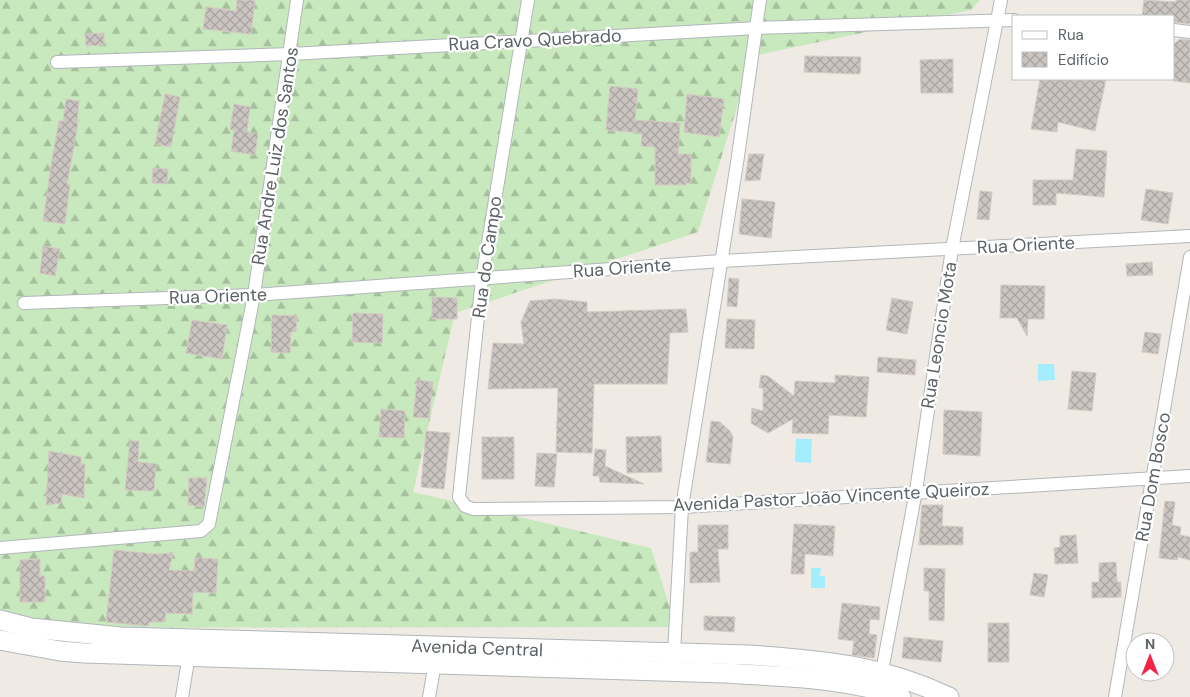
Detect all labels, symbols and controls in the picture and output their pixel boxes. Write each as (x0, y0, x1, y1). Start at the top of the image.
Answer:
legend (1012, 15, 1175, 80)
street label: Rua Cravo Quebrado (448, 23, 622, 57)
text: Rua (1058, 25, 1084, 45)
street label: Rua Andre Luiz dos Santos (246, 45, 304, 267)
text: Edifício (1058, 50, 1109, 70)
street label: Rua do Campo (467, 194, 507, 320)
street label: Rua Oriente (976, 230, 1076, 260)
street label: Rua Oriente (572, 253, 672, 283)
street label: Rua Leoncio Mota (916, 260, 962, 410)
street label: Rua Oriente (169, 282, 267, 310)
street label: Rua Dom Bosco (1130, 410, 1176, 544)
street label: Avenida Pastor João Vincente Queiroz (672, 477, 990, 517)
north arrow (1125, 632, 1175, 682)
street label: Avenida Central (411, 634, 543, 662)
text: N (1145, 635, 1155, 653)

